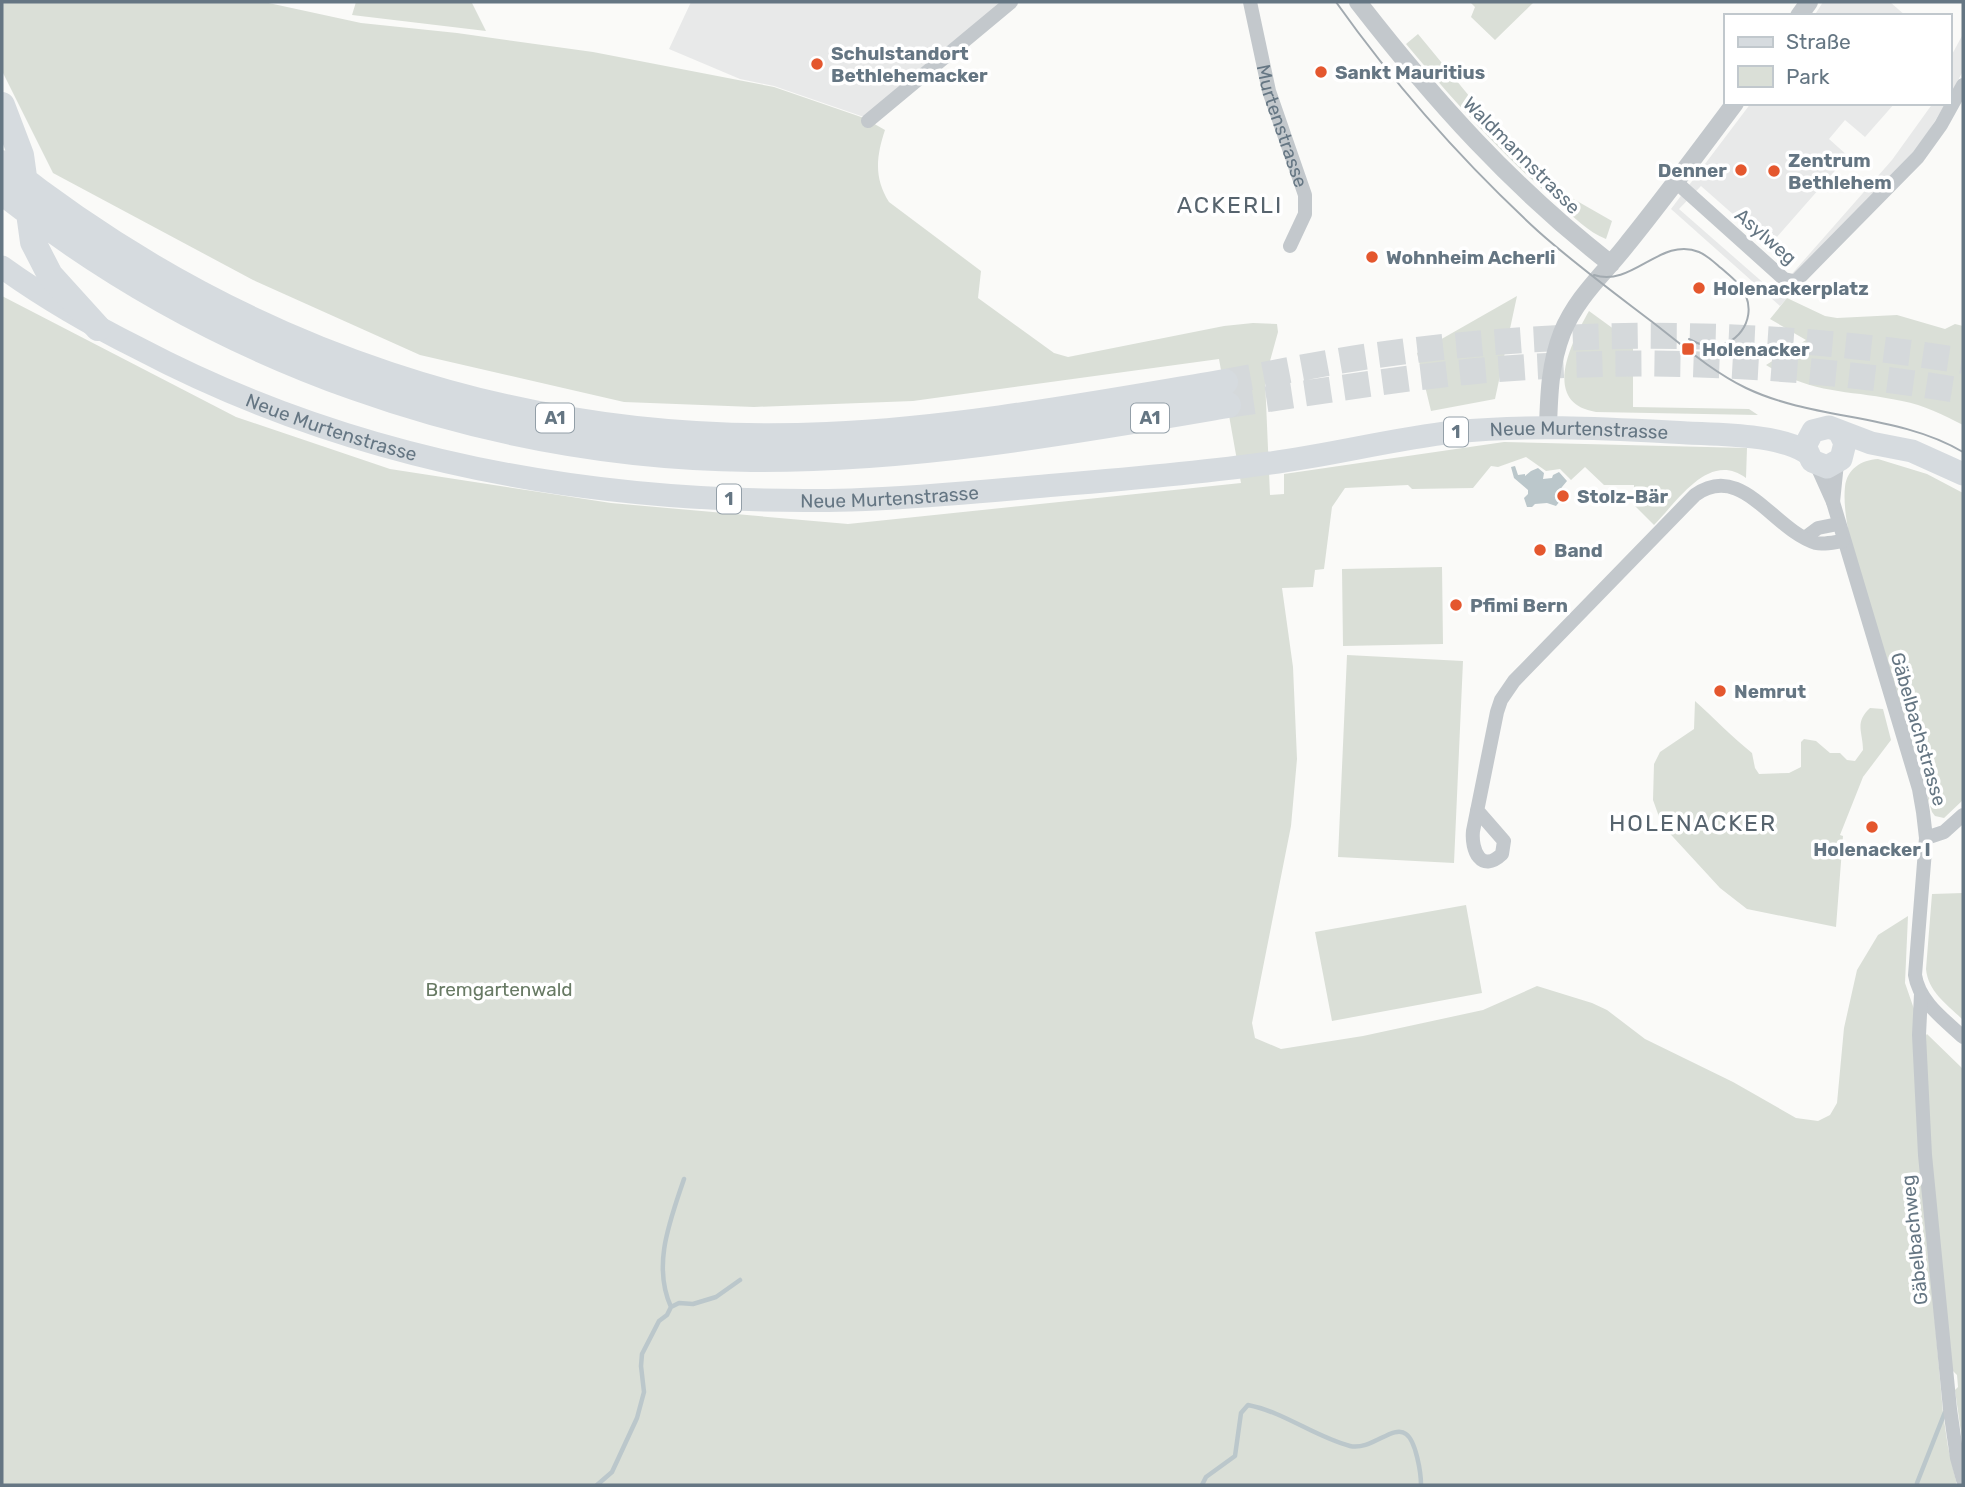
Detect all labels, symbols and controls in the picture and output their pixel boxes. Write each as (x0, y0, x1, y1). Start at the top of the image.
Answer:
legend (1724, 14, 1951, 105)
text: Straße (1786, 29, 1851, 54)
place label: Schulstandort Bethlehemacker (831, 42, 988, 87)
marker: Schulstandort Bethlehemacker (809, 56, 825, 72)
place label: Sankt Mauritius (1335, 61, 1485, 84)
street label: Murtenstrasse (1252, 62, 1312, 190)
marker: Sankt Mauritius (1313, 64, 1329, 80)
text: Park (1786, 64, 1830, 89)
street label: Waldmannstrasse (1458, 92, 1585, 219)
place label: Zentrum Bethlehem (1788, 149, 1892, 194)
place label: Denner (1658, 159, 1727, 182)
marker: Denner (1733, 162, 1749, 178)
marker: Zentrum Bethlehem (1766, 163, 1782, 179)
district label: ACKERLI (1177, 191, 1283, 219)
street label: Asylweg (1730, 203, 1801, 269)
place label: Wohnheim Acherli (1386, 246, 1555, 269)
marker: Wohnheim Acherli (1364, 249, 1380, 265)
place label: Holenackerplatz (1713, 277, 1869, 300)
marker: Holenackerplatz (1691, 280, 1707, 296)
place label: Holenacker (1702, 338, 1810, 361)
marker: Holenacker (1680, 341, 1696, 357)
street label: Neue Murtenstrasse (242, 388, 419, 466)
road number: A1 (536, 404, 574, 432)
road number: A1 (1131, 404, 1169, 432)
street label: Neue Murtenstrasse (1489, 417, 1669, 444)
road number: 1 (1444, 418, 1468, 446)
street label: Neue Murtenstrasse (800, 481, 980, 513)
road number: 1 (717, 485, 741, 514)
place label: Stolz-Bär (1577, 485, 1668, 508)
marker: Stolz-Bär (1555, 488, 1571, 504)
place label: Band (1554, 539, 1603, 562)
marker: Band (1532, 542, 1548, 558)
place label: Pfimi Bern (1470, 594, 1568, 617)
marker: Pfimi Bern (1448, 597, 1464, 613)
street label: Gäbelbachstrasse (1886, 650, 1951, 809)
place label: Nemrut (1734, 680, 1806, 703)
marker: Nemrut (1712, 683, 1728, 699)
district label: HOLENACKER (1609, 809, 1777, 837)
marker: Holenacker I (1864, 819, 1880, 835)
place label: Holenacker I (1813, 838, 1931, 861)
park label: Bremgartenwald (425, 978, 573, 1001)
street label: Gäbelbachweg (1896, 1174, 1933, 1306)

